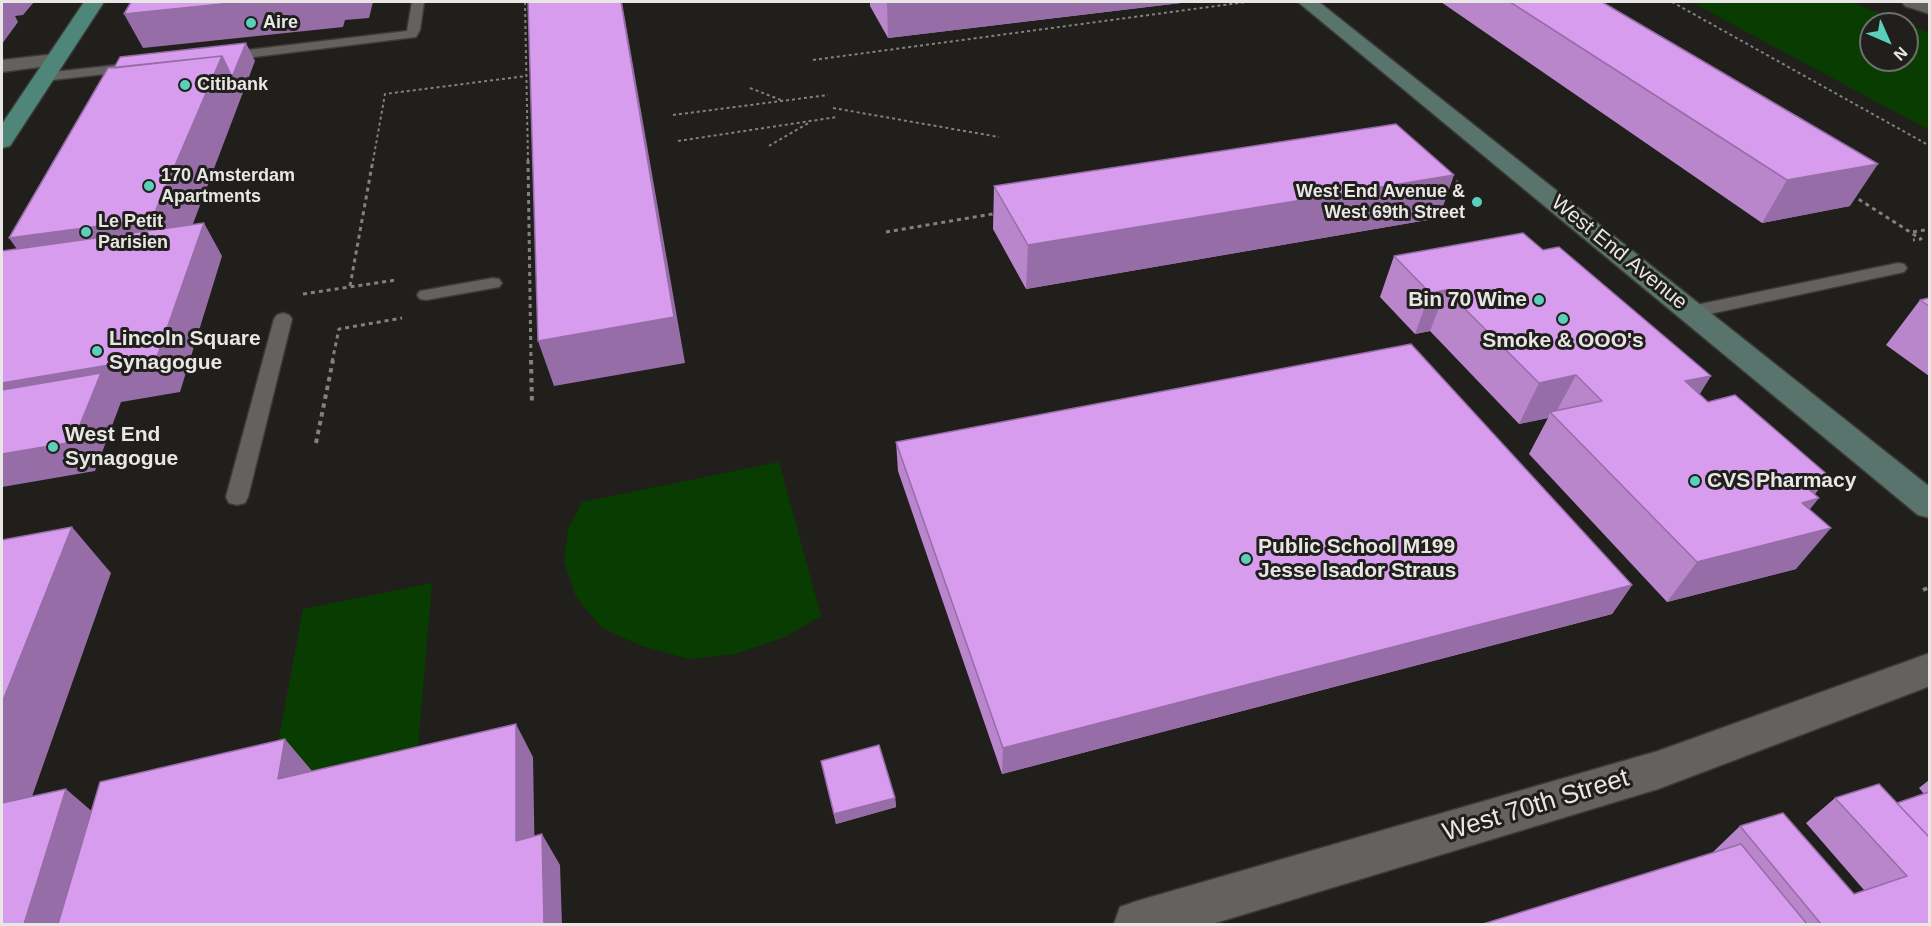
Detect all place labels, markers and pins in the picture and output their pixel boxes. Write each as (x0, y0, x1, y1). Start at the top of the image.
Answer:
place label: Aire (263, 12, 298, 34)
marker: Aire (244, 16, 258, 30)
place label: Citibank (197, 74, 268, 96)
marker: Citibank (178, 78, 192, 92)
place label: 170 Amsterdam Apartments (161, 165, 295, 207)
marker: 170 Amsterdam Apartments (142, 179, 156, 193)
place label: West End Avenue & West 69th Street (1296, 181, 1465, 224)
marker: West End Avenue & West 69th Street (1470, 195, 1484, 209)
place label: Le Petit Parisien (98, 211, 168, 254)
marker: Le Petit Parisien (79, 225, 93, 239)
place label: Bin 70 Wine (1408, 287, 1527, 313)
marker: Bin 70 Wine (1532, 293, 1546, 307)
marker: Smoke & OOO's (1556, 312, 1570, 326)
place label: Lincoln Square Synagogue (109, 326, 261, 376)
place label: Smoke & OOO's (1482, 328, 1644, 354)
marker: Lincoln Square Synagogue (90, 344, 104, 358)
place label: West End Synagogue (65, 422, 178, 472)
marker: West End Synagogue (46, 440, 60, 454)
place label: CVS Pharmacy (1707, 468, 1856, 494)
marker: CVS Pharmacy (1688, 474, 1702, 488)
place label: Public School M199 Jesse Isador Straus (1258, 534, 1456, 584)
marker: Public School M199 Jesse Isador Straus (1239, 552, 1253, 566)

